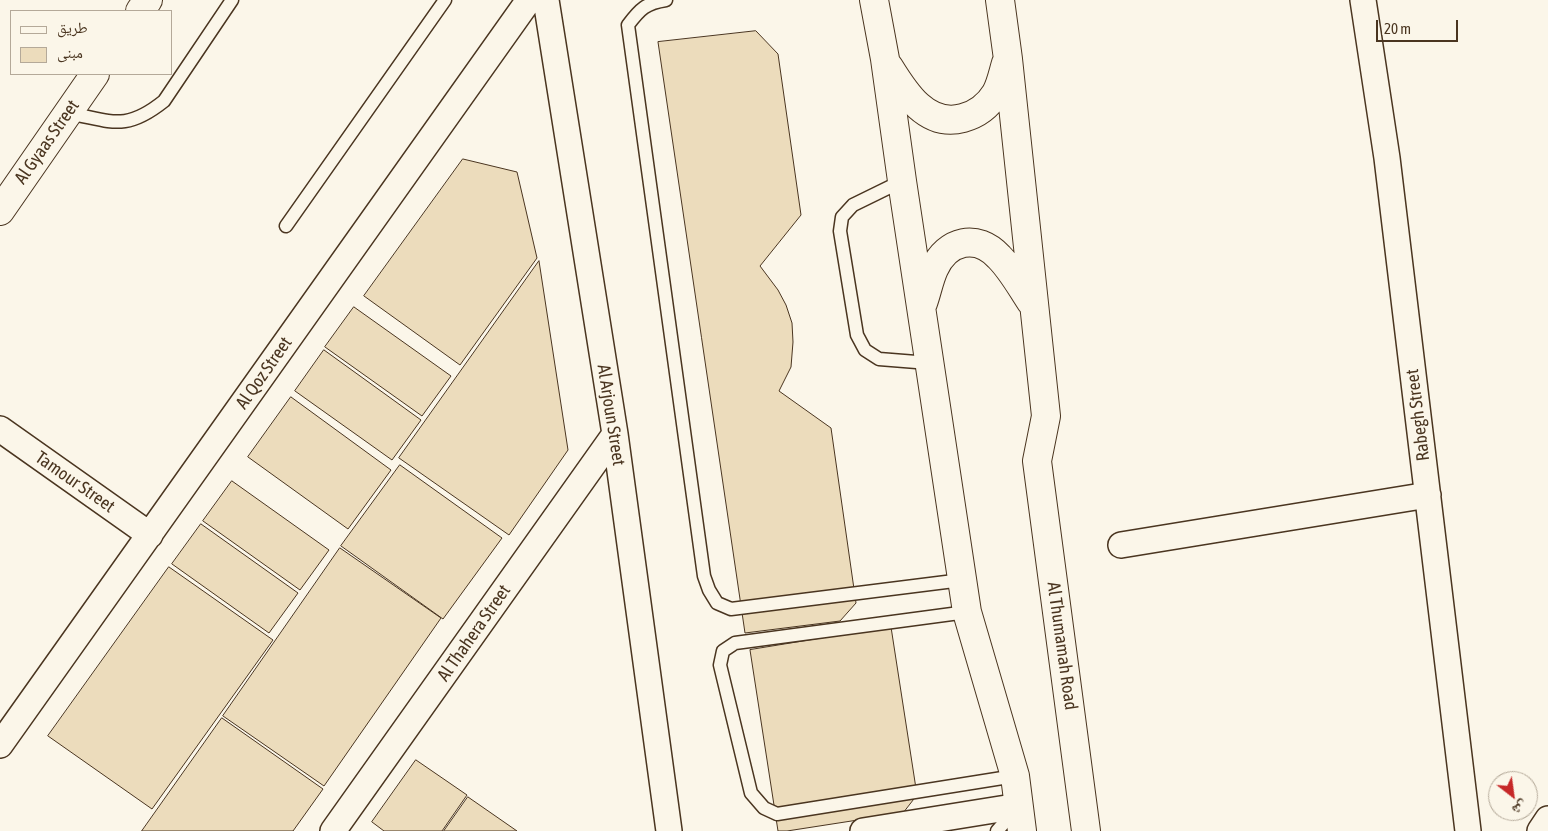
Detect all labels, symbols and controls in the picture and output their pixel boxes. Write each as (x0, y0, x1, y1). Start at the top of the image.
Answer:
legend (10, 10, 172, 75)
scale bar (1378, 10, 1460, 42)
text: طريق (57, 19, 88, 36)
text: 20 m (1384, 20, 1411, 37)
text: مبنى (57, 44, 83, 61)
street label: Al Gyaas Street (10, 96, 84, 188)
street label: Al Qoz Street (231, 333, 297, 413)
street label: Al Arjoun Street (592, 363, 630, 467)
street label: Rabegh Street (1402, 368, 1434, 462)
street label: Tamour Street (31, 447, 119, 517)
street label: Al Thahera Street (433, 581, 515, 685)
street label: Al Thumamah Road (1042, 581, 1082, 711)
north arrow (1488, 771, 1538, 821)
text: ش (1510, 797, 1530, 819)

